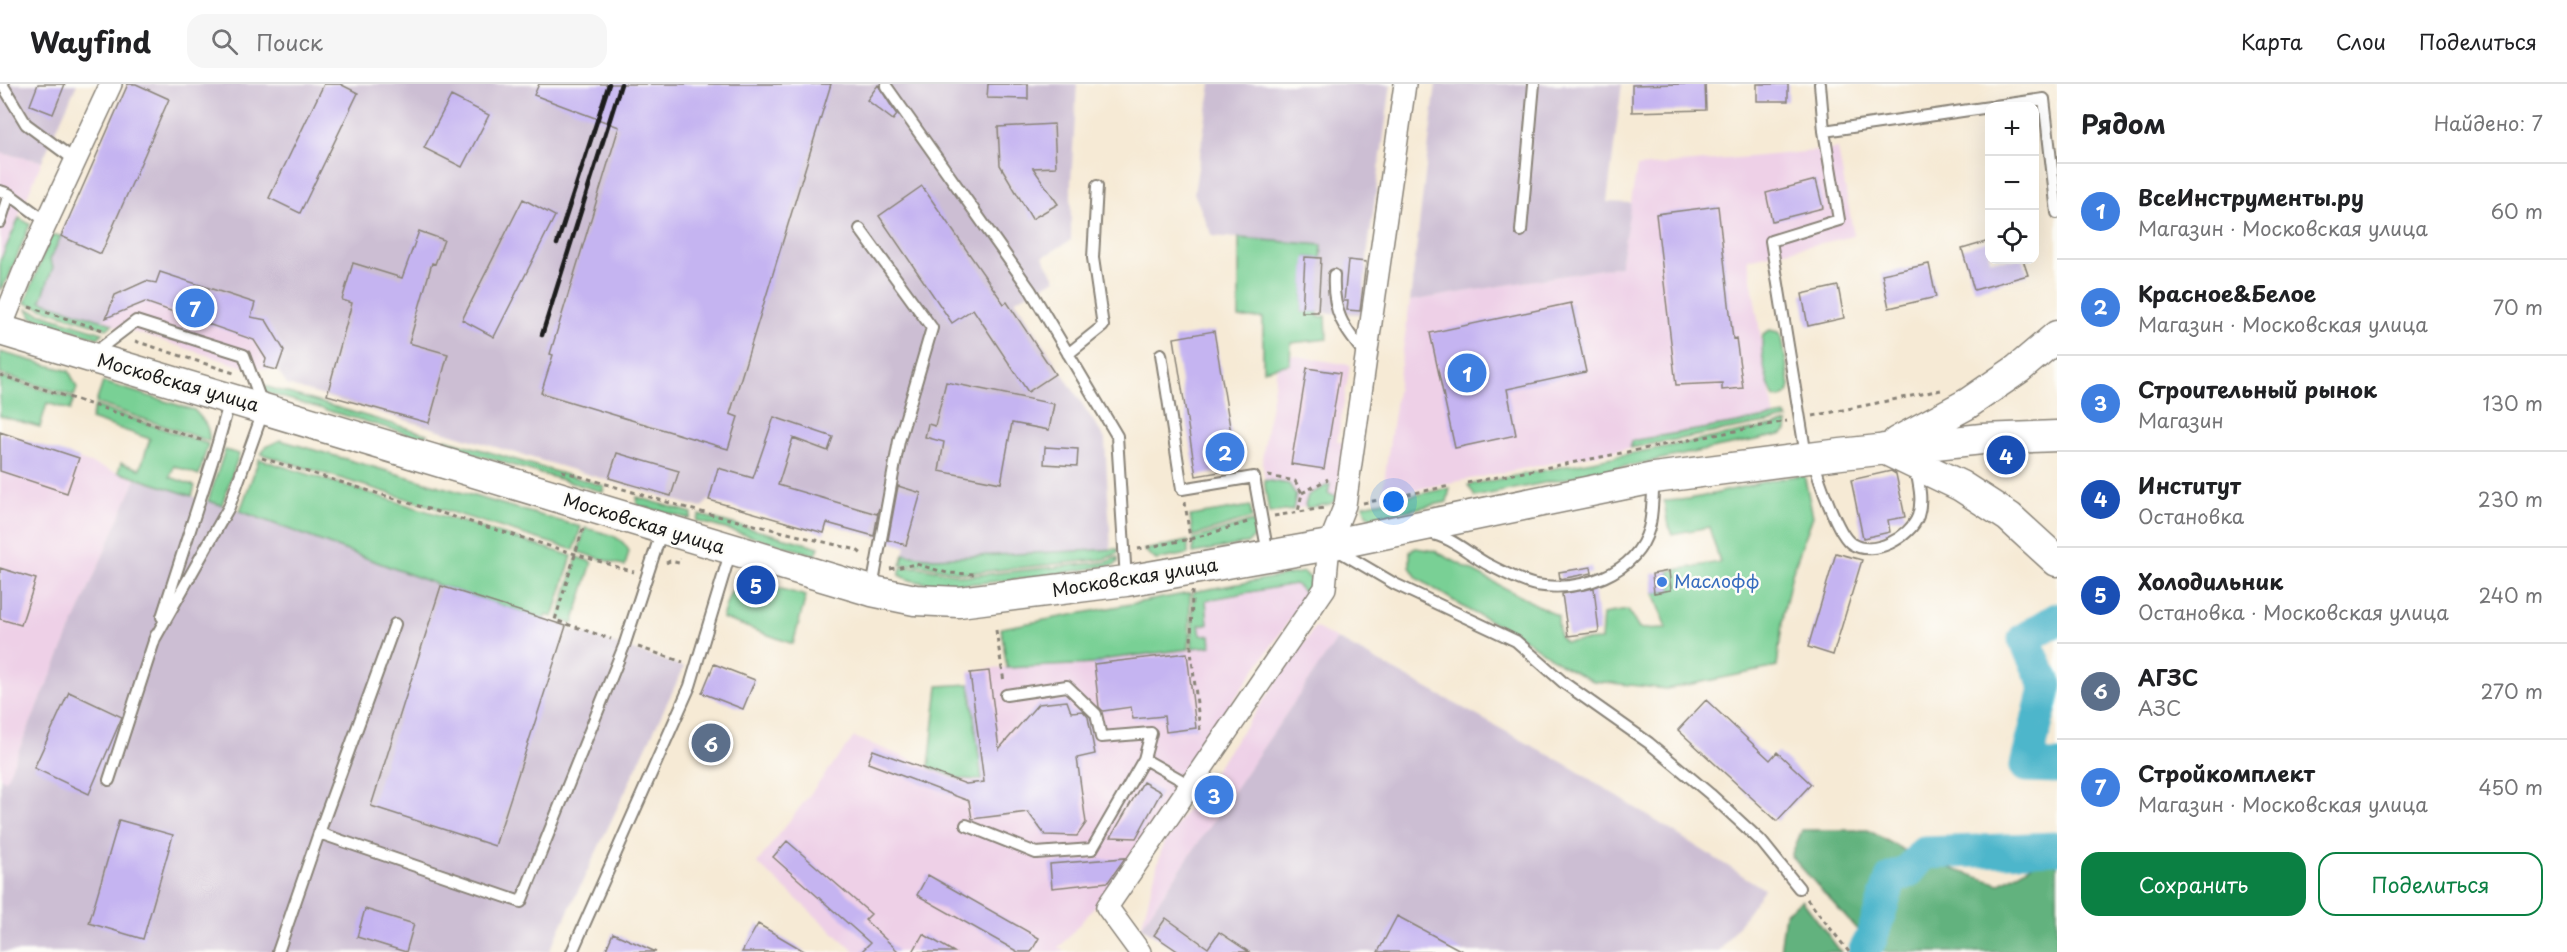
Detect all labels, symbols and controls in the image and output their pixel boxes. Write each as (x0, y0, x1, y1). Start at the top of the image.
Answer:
search box (187, 14, 607, 68)
text: Wayfind (30, 20, 151, 63)
icon: search (208, 25, 241, 58)
text: Поиск (256, 25, 323, 58)
text: Карта (2241, 25, 2303, 57)
text: Слои (2336, 25, 2386, 57)
text: Поделиться (2419, 25, 2537, 57)
map controls (1985, 102, 2039, 264)
button: + (1985, 102, 2039, 156)
text: Рядом (2081, 104, 2166, 143)
text: Найдено: 7 (2434, 108, 2543, 138)
button: − (1985, 156, 2039, 210)
text: ВсеИнструменты.ру (2138, 180, 2364, 213)
text: 1 (2096, 196, 2105, 226)
text: 60 m (2491, 196, 2543, 226)
button: locate (1985, 210, 2039, 264)
text: Магазин · Московская улица (2138, 213, 2428, 243)
text: Красное&Белое (2138, 276, 2316, 309)
pin: 7 (176, 286, 214, 330)
text: 2 (2093, 292, 2108, 322)
text: 70 m (2493, 292, 2543, 322)
text: Магазин · Московская улица (2138, 309, 2428, 339)
street label: Московская улица (94, 346, 263, 418)
pin: 1 (1448, 350, 1486, 396)
text: Строительный рынок (2138, 372, 2377, 405)
text: 3 (2094, 388, 2107, 418)
text: 130 m (2483, 388, 2543, 418)
text: Магазин (2138, 405, 2224, 435)
pin: 2 (1206, 430, 1244, 475)
pin: 4 (1986, 432, 2026, 478)
text: Институт (2138, 468, 2241, 501)
text: 4 (2094, 484, 2107, 514)
text: 230 m (2478, 484, 2543, 514)
street label: Московская улица (561, 485, 729, 560)
your location (1379, 487, 1408, 516)
text: Остановка (2138, 501, 2244, 531)
street label: Московская улица (1050, 550, 1220, 603)
pin: 5 (736, 562, 776, 608)
text: Холодильник (2138, 564, 2283, 597)
place label: Маслофф (1674, 567, 1759, 594)
marker: Маслофф (1655, 575, 1669, 589)
text: 5 (2094, 580, 2107, 610)
text: 240 m (2478, 580, 2543, 610)
text: Остановка · Московская улица (2138, 597, 2449, 627)
text: АГЗС (2138, 660, 2198, 693)
text: 6 (2093, 676, 2108, 706)
text: 270 m (2480, 676, 2543, 706)
text: АЗС (2138, 693, 2181, 723)
pin: 6 (692, 720, 730, 766)
text: Стройкомплект (2138, 756, 2315, 789)
pin: 3 (1194, 772, 1234, 818)
text: 7 (2095, 772, 2106, 802)
text: 450 m (2478, 772, 2543, 802)
text: Магазин · Московская улица (2138, 789, 2428, 819)
button: Сохранить (2081, 852, 2306, 916)
button: Поделиться (2318, 852, 2543, 916)

